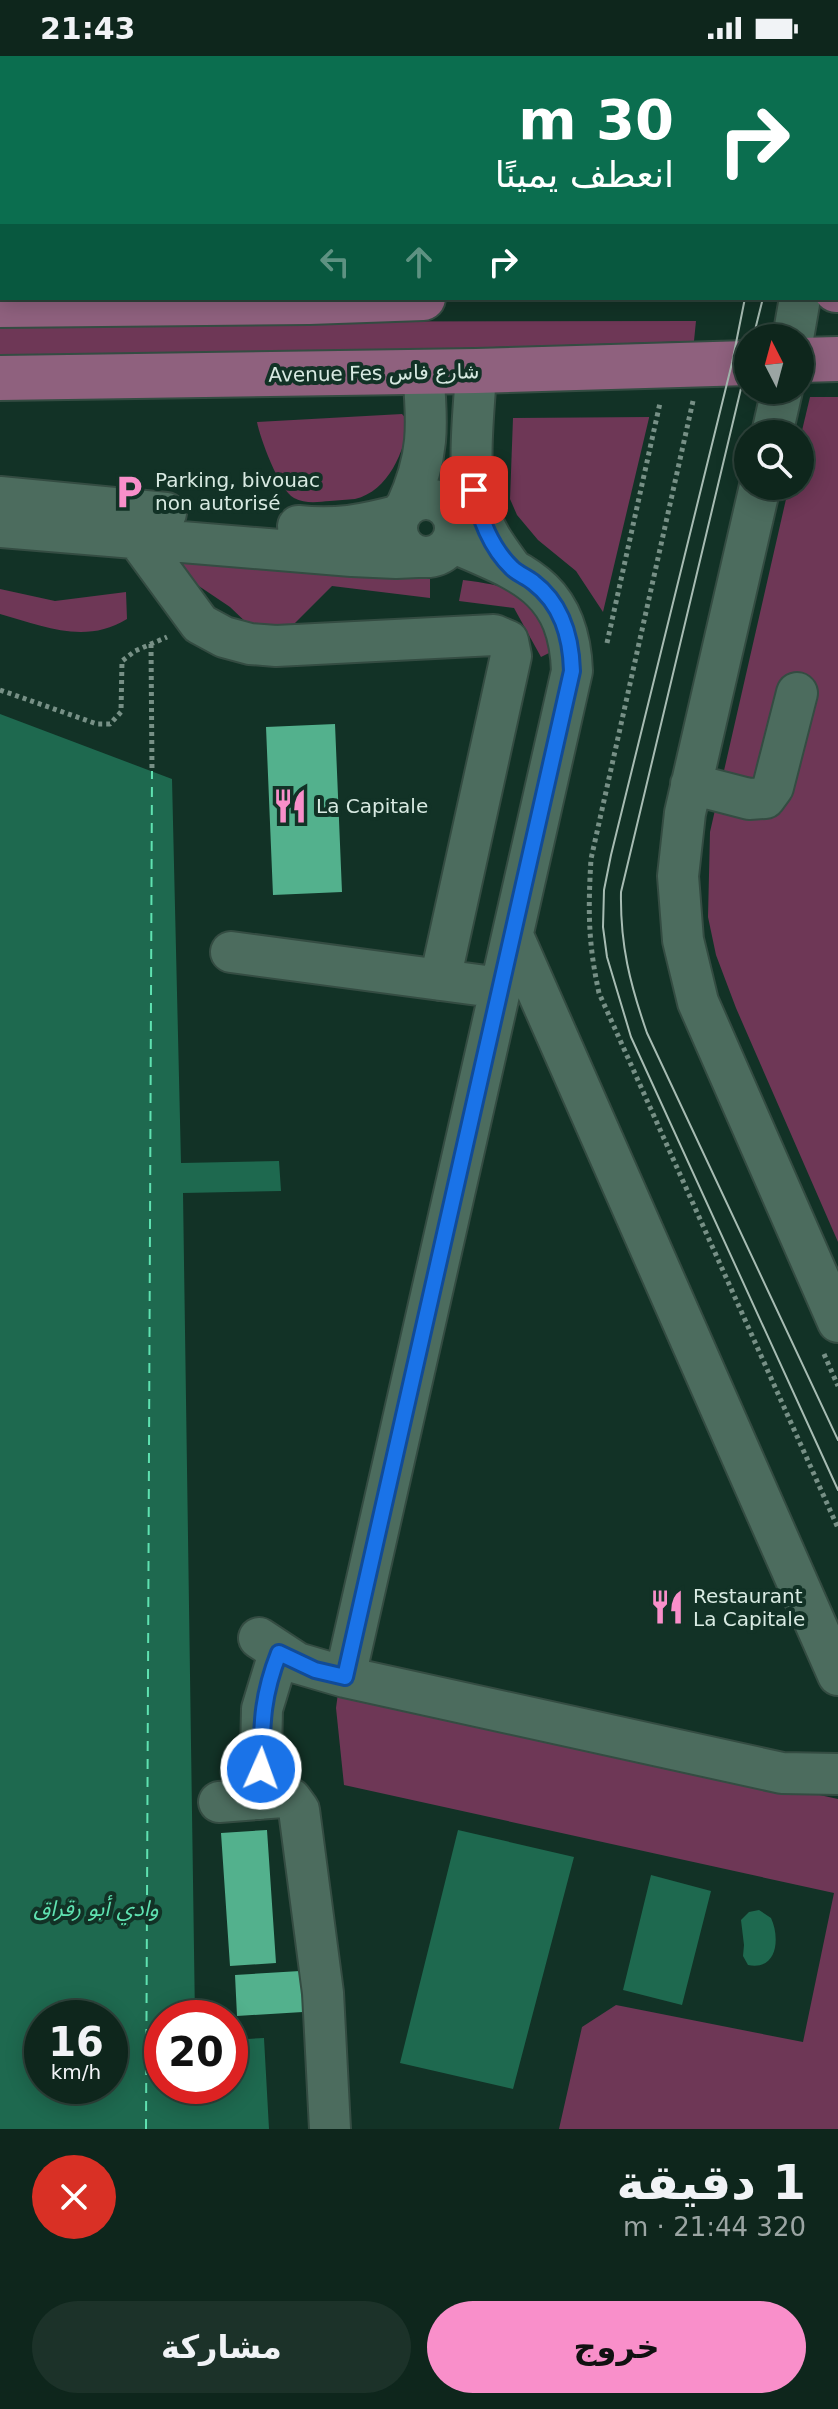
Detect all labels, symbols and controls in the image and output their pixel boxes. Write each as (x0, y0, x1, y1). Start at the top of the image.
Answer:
text: 21:43 (40, 11, 136, 46)
text: 30 m (518, 87, 674, 152)
icon: right (702, 88, 806, 192)
text: انعطف يمينًا (495, 154, 674, 195)
icon: left (313, 240, 357, 284)
icon: ahead (397, 240, 441, 284)
icon: right (481, 240, 525, 284)
north arrow (734, 324, 814, 404)
map controls (734, 324, 814, 500)
street label: Avenue Fes شارع فاس (268, 359, 480, 387)
button: search (734, 420, 814, 500)
pin (440, 456, 508, 524)
place label: Parking, bivouac non autorisé (155, 468, 320, 515)
icon: arrive (452, 468, 496, 512)
parking icon: Parking, bivouac non autorisé (110, 473, 148, 511)
restaurant icon: La Capitale (271, 787, 309, 825)
place label: La Capitale (316, 794, 428, 818)
place label: Restaurant La Capitale (693, 1584, 805, 1631)
restaurant icon: Restaurant La Capitale (648, 1588, 686, 1626)
position arrow (219, 1727, 303, 1811)
water label: وادي أبو رقراق (33, 1895, 159, 1926)
speed limit sign: 20 (144, 2000, 248, 2104)
text: 16 (48, 2019, 104, 2065)
text: km/h (51, 2060, 101, 2084)
text: 1 دقيقة (617, 2154, 806, 2210)
button: close (32, 2155, 116, 2239)
text: 320 m · 21:44 (623, 2212, 806, 2242)
button: مشاركة (32, 2301, 411, 2393)
button: خروج (427, 2301, 806, 2393)

